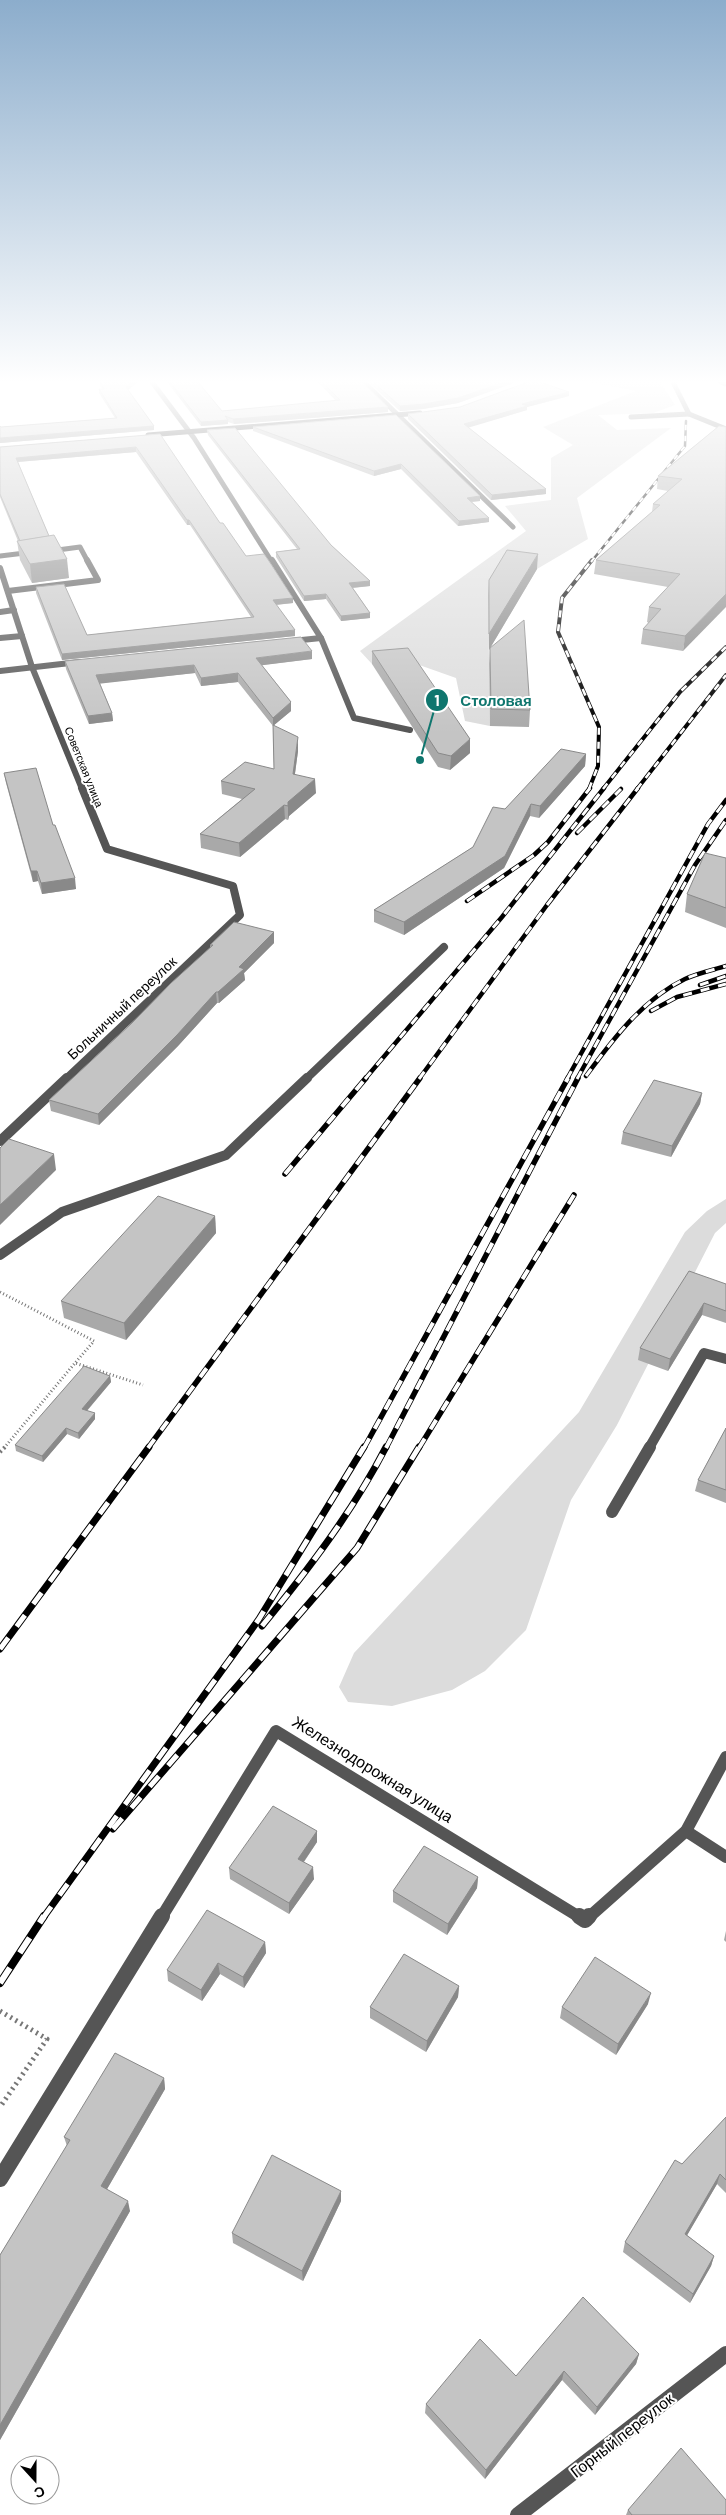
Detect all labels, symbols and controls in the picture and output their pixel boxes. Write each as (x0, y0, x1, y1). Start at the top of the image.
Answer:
callout: Столовая (425, 685, 541, 715)
text: 1 (434, 691, 440, 709)
text: Столовая (460, 691, 532, 709)
street label: Советская улица (62, 725, 107, 810)
street label: Больничный переулок (64, 952, 180, 1063)
street label: Железнодорожная улица (289, 1711, 457, 1826)
street label: Горный переулок (566, 2388, 678, 2481)
north arrow (10, 2455, 60, 2505)
text: С (32, 2483, 48, 2502)

